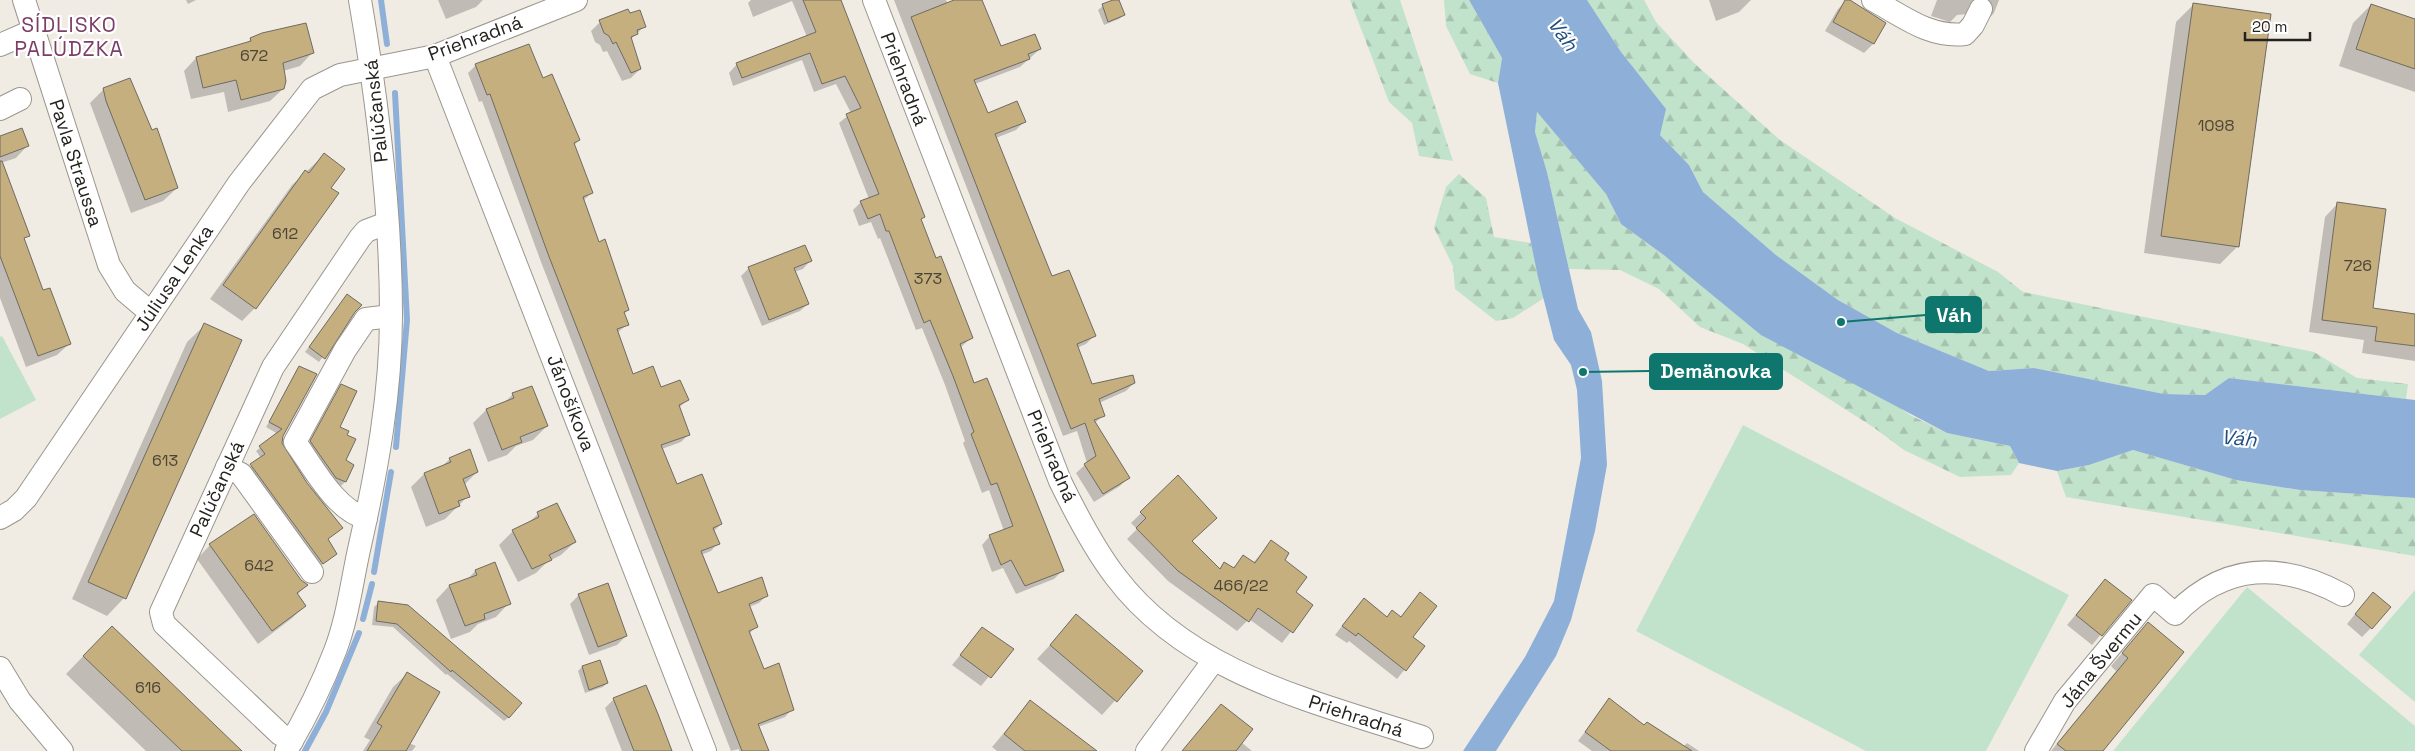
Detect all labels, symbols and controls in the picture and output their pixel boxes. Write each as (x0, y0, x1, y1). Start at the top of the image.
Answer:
street label: Priehradná (424, 9, 526, 67)
scale bar (2245, 10, 2310, 42)
district label: SÍDLISKO PALÚDZKA (14, 11, 124, 62)
water label: Váh (1542, 12, 1584, 57)
text: 20 m (2252, 17, 2287, 36)
street label: Priehradná (875, 29, 933, 130)
house number: 672 (240, 45, 268, 66)
street label: Palúčanská (358, 58, 394, 164)
street label: Pavla Straussa (44, 96, 108, 230)
house number: 1098 (2198, 115, 2234, 136)
street label: Júliusa Lenka (129, 220, 219, 336)
house number: 612 (272, 223, 298, 244)
house number: 726 (2344, 255, 2372, 276)
house number: 373 (914, 268, 942, 289)
callout: Váh (1926, 297, 1981, 332)
text: Váh (1936, 302, 1972, 328)
street label: Jánošíkova (541, 351, 601, 455)
callout: Demänovka (1650, 354, 1782, 389)
text: Demänovka (1660, 358, 1772, 384)
street label: Priehradná (1021, 406, 1083, 506)
water label: Váh (2220, 424, 2259, 453)
street label: Palúčanská (184, 437, 250, 541)
house number: 613 (152, 450, 178, 471)
house number: 642 (244, 555, 274, 576)
house number: 466/22 (1214, 575, 1268, 596)
street label: Jána Švermu (2054, 607, 2148, 713)
house number: 616 (135, 677, 161, 698)
street label: Priehradná (1305, 689, 1407, 743)

